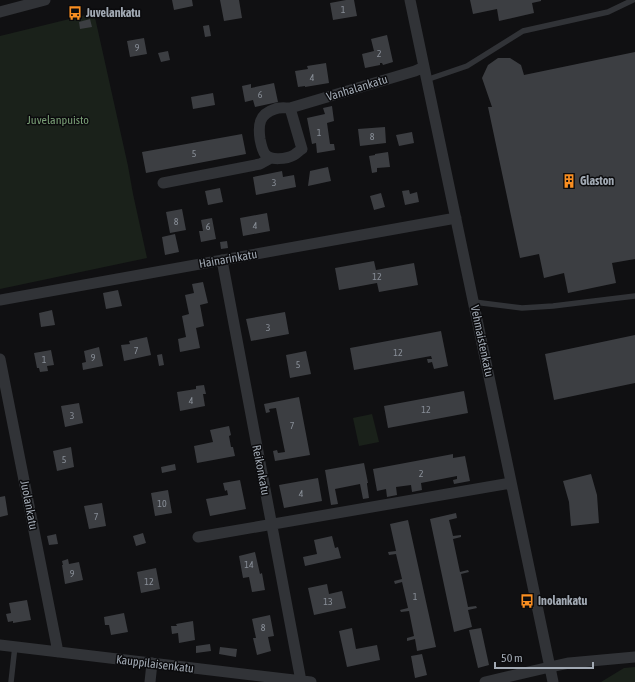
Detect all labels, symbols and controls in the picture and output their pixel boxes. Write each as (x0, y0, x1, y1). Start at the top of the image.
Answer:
house number: 1 (341, 4, 346, 15)
bus stop icon: Juvelankatu (67, 5, 83, 21)
place label: Juvelankatu (85, 6, 141, 20)
house number: 9 (135, 42, 140, 53)
house number: 2 (377, 48, 382, 59)
house number: 4 (310, 72, 315, 83)
street label: Vanhalankatu (325, 72, 389, 104)
house number: 6 (258, 89, 263, 100)
park label: Juvelanpuisto (27, 113, 89, 127)
house number: 1 (317, 127, 322, 138)
house number: 8 (370, 131, 375, 142)
house number: 5 (192, 148, 197, 159)
building icon: Glaston (561, 173, 577, 189)
place label: Glaston (580, 174, 614, 188)
house number: 3 (272, 177, 277, 188)
house number: 8 (174, 216, 179, 227)
house number: 4 (253, 220, 258, 231)
house number: 6 (206, 221, 211, 232)
street label: Hainarinkatu (198, 247, 258, 271)
house number: 12 (372, 271, 382, 282)
street label: Vehmaistenkatu (468, 304, 496, 378)
house number: 3 (266, 322, 271, 333)
house number: 7 (134, 345, 139, 356)
house number: 12 (393, 347, 403, 358)
house number: 9 (91, 352, 96, 363)
house number: 1 (42, 354, 47, 365)
house number: 5 (296, 359, 301, 370)
house number: 4 (189, 395, 194, 406)
house number: 12 (421, 404, 431, 415)
house number: 3 (70, 410, 75, 421)
house number: 7 (290, 420, 295, 431)
street label: Reikonkatu (249, 444, 273, 496)
house number: 5 (62, 454, 67, 465)
house number: 2 (419, 468, 424, 479)
street label: Juolankatu (17, 479, 41, 531)
house number: 4 (299, 488, 304, 499)
house number: 10 (157, 498, 167, 509)
house number: 7 (94, 511, 99, 522)
house number: 14 (244, 559, 254, 570)
house number: 9 (70, 568, 75, 579)
house number: 12 (144, 576, 154, 587)
house number: 1 (413, 591, 418, 602)
bus stop icon: Inolankatu (519, 593, 535, 609)
place label: Inolankatu (538, 594, 587, 608)
house number: 13 (323, 596, 333, 607)
house number: 8 (261, 622, 266, 633)
scale bar (495, 644, 593, 670)
text: 50 m (501, 651, 523, 665)
street label: Kauppilaisenkatu (115, 652, 195, 676)

